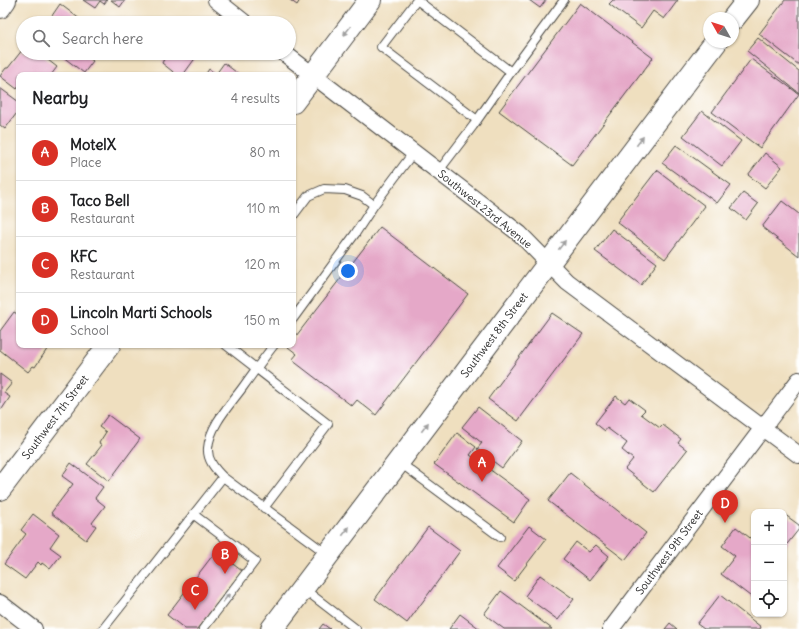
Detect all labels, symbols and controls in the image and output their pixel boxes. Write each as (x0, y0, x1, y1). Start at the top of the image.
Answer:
north arrow (703, 12, 739, 48)
search box (16, 16, 296, 60)
one-way arrow (343, 26, 351, 37)
icon: search (30, 27, 52, 49)
text: Search here (62, 29, 143, 48)
text: Nearby (32, 87, 88, 109)
text: 4 results (231, 90, 280, 107)
text: MotelX (70, 135, 116, 154)
one-way arrow (636, 136, 644, 147)
text: A (41, 144, 49, 161)
text: 80 m (249, 144, 280, 161)
text: Place (70, 154, 101, 171)
street label: Southwest 23rd Avenue (435, 167, 535, 251)
text: Taco Bell (70, 191, 130, 210)
text: B (41, 200, 49, 217)
text: 110 m (247, 200, 280, 217)
text: Restaurant (70, 210, 135, 227)
one-way arrow (558, 240, 567, 251)
text: KFC (70, 247, 97, 266)
text: C (41, 256, 49, 273)
text: 120 m (245, 256, 280, 273)
your location (338, 261, 358, 281)
text: Restaurant (70, 266, 135, 283)
street label: Southwest 8th Street (457, 289, 531, 380)
text: Lincoln Marti Schools (70, 303, 212, 322)
text: D (40, 312, 50, 329)
text: 150 m (244, 312, 280, 329)
text: School (70, 322, 109, 339)
street label: Southwest 7th Street (19, 372, 91, 462)
one-way arrow (420, 422, 429, 433)
pin: A (469, 449, 495, 482)
pin: D (712, 490, 738, 523)
street label: Southwest 9th Street (632, 506, 706, 597)
map controls (751, 509, 787, 617)
button: + (751, 509, 787, 545)
one-way arrow (342, 525, 350, 536)
pin: B (212, 541, 238, 574)
button: − (751, 545, 787, 581)
pin: C (182, 577, 208, 610)
button: locate (751, 581, 787, 617)
one-way arrow (222, 593, 231, 604)

